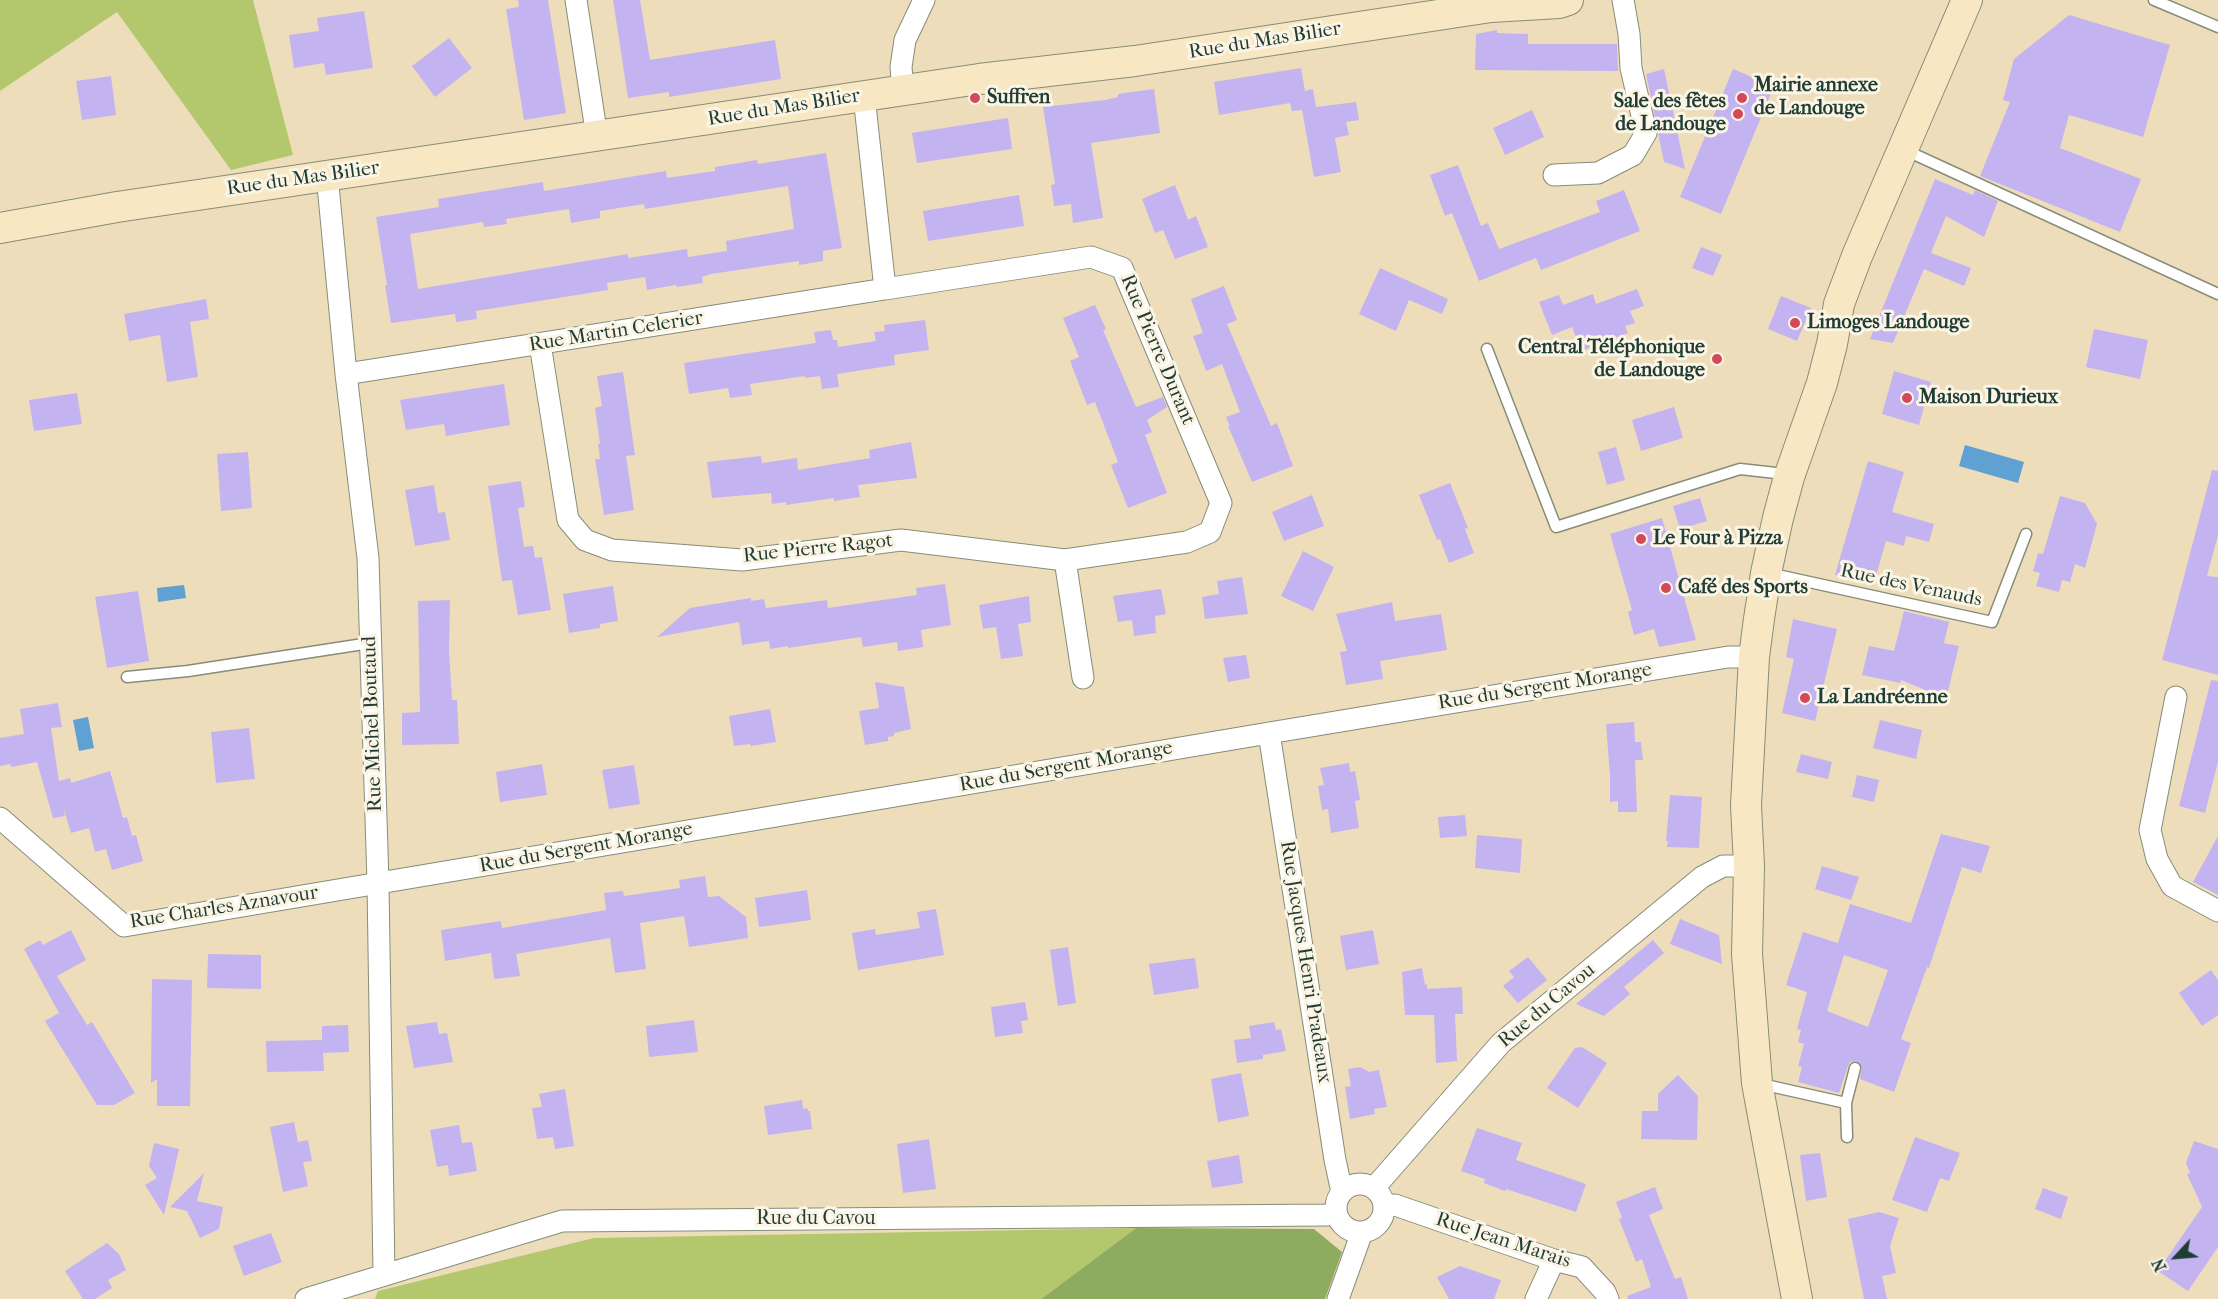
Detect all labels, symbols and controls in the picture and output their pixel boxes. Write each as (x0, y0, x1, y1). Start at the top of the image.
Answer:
street label: Rue du Mas Bilier (1187, 17, 1343, 65)
place label: Mairie annexe de Landouge (1754, 74, 1878, 121)
street label: Rue du Mas Bilier (706, 84, 862, 132)
place label: Suffren (987, 86, 1050, 110)
place label: Sale des fêtes de Landouge (1614, 90, 1726, 137)
marker: Suffren (968, 91, 982, 105)
marker: Mairie annexe de Landouge (1735, 91, 1749, 105)
marker: Sale des fêtes de Landouge (1731, 107, 1745, 121)
street label: Rue du Mas Bilier (225, 156, 381, 202)
street label: Rue Pierre Durant (1114, 271, 1200, 429)
street label: Rue Martin Celerier (527, 306, 705, 358)
place label: Limoges Landouge (1807, 311, 1970, 335)
marker: Limoges Landouge (1788, 316, 1802, 330)
place label: Central Téléphonique de Landouge (1518, 336, 1705, 383)
marker: Central Téléphonique de Landouge (1710, 352, 1724, 366)
place label: Maison Durieux (1919, 386, 2058, 410)
marker: Maison Durieux (1900, 391, 1914, 405)
place label: Le Four à Pizza (1653, 527, 1783, 551)
street label: Rue Pierre Ragot (742, 529, 894, 569)
marker: Le Four à Pizza (1634, 532, 1648, 546)
street label: Rue des Venauds (1838, 559, 1984, 613)
place label: Café des Sports (1678, 576, 1808, 600)
marker: Café des Sports (1659, 581, 1673, 595)
street label: Rue Michel Boutaud (358, 636, 388, 812)
street label: Rue du Sergent Morange (1436, 658, 1654, 716)
place label: La Landréenne (1817, 686, 1948, 710)
marker: La Landréenne (1798, 691, 1812, 705)
street label: Rue du Sergent Morange (957, 736, 1175, 798)
street label: Rue du Sergent Morange (477, 817, 695, 879)
street label: Rue Jacques Henri Pradeaux (1274, 839, 1336, 1085)
street label: Rue Charles Aznavour (128, 881, 320, 935)
street label: Rue du Cavou (1494, 958, 1600, 1054)
street label: Rue du Cavou (756, 1207, 876, 1231)
street label: Rue Jean Marais (1433, 1208, 1573, 1274)
north arrow (2146, 1227, 2206, 1287)
text: N (2148, 1255, 2171, 1275)

